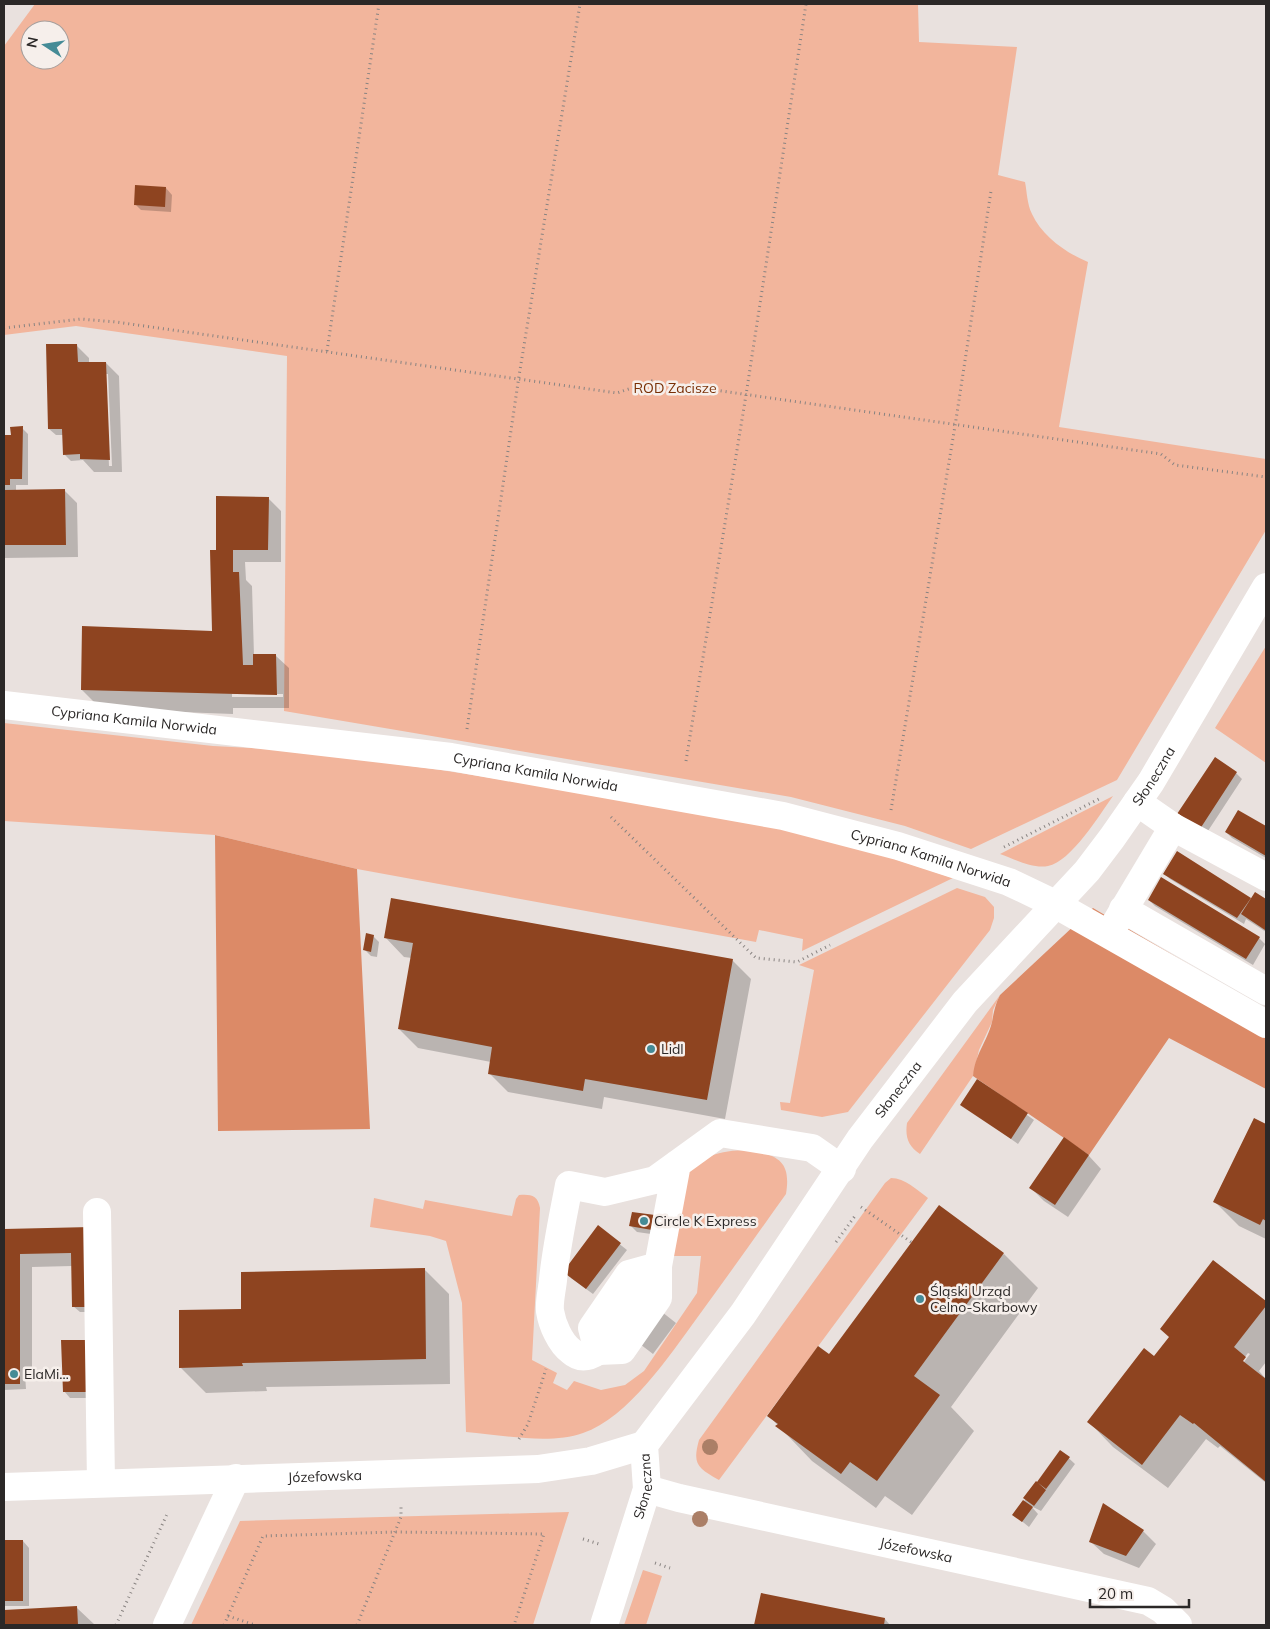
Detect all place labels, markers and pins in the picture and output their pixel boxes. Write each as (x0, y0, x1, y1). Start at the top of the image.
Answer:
place label: Lidl (661, 1040, 684, 1058)
marker: Lidl (645, 1043, 657, 1055)
place label: Circle K Express (654, 1212, 757, 1230)
marker: Circle K Express (638, 1215, 650, 1227)
place label: Śląski Urząd Celno-Skarbowy (930, 1282, 1038, 1316)
marker: Śląski Urząd Celno-Skarbowy (914, 1293, 926, 1305)
place label: ElaMi… (24, 1365, 69, 1383)
marker: ElaMi… (8, 1368, 20, 1380)

